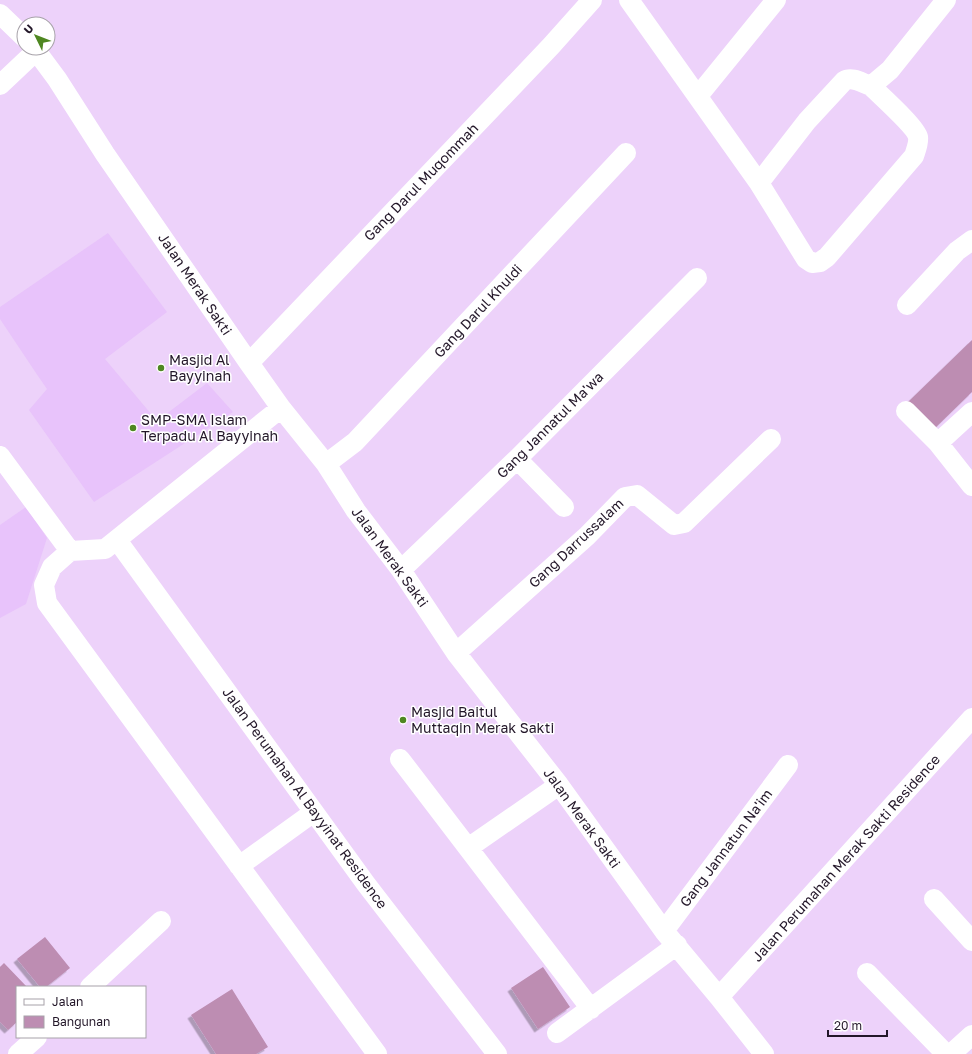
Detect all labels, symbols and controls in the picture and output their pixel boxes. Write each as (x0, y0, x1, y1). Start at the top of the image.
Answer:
north arrow (16, 16, 56, 56)
text: U (21, 21, 36, 36)
street label: Gang Darul Muqommah (360, 119, 481, 244)
street label: Jalan Merak Sakti (155, 229, 236, 338)
street label: Gang Darul Khuldi (430, 260, 525, 361)
place label: Masjid Al Bayyinah (169, 351, 231, 384)
marker: Masjid Al Bayyinah (156, 363, 166, 373)
street label: Gang Jannatul Ma'wa (493, 368, 606, 481)
place label: SMP-SMA Islam Terpadu Al Bayyinah (141, 411, 278, 444)
marker: SMP-SMA Islam Terpadu Al Bayyinah (128, 423, 138, 433)
street label: Gang Darrussalam (525, 494, 626, 591)
street label: Jalan Merak Sakti (348, 503, 432, 610)
street label: Jalan Perumahan Al Bayyinat Residence (219, 684, 391, 912)
place label: Masjid Baitul Muttaqin Merak Sakti (411, 703, 554, 736)
marker: Masjid Baitul Muttaqin Merak Sakti (398, 715, 408, 725)
street label: Jalan Perumahan Merak Sakti Residence (748, 751, 943, 965)
street label: Jalan Merak Sakti (540, 764, 624, 871)
street label: Gang Jannatun Na'im (676, 785, 775, 910)
legend (16, 986, 146, 1038)
text: Jalan (52, 994, 83, 1009)
scale bar (828, 1012, 887, 1038)
text: Bangunan (52, 1014, 110, 1029)
text: 20 m (834, 1018, 862, 1033)

